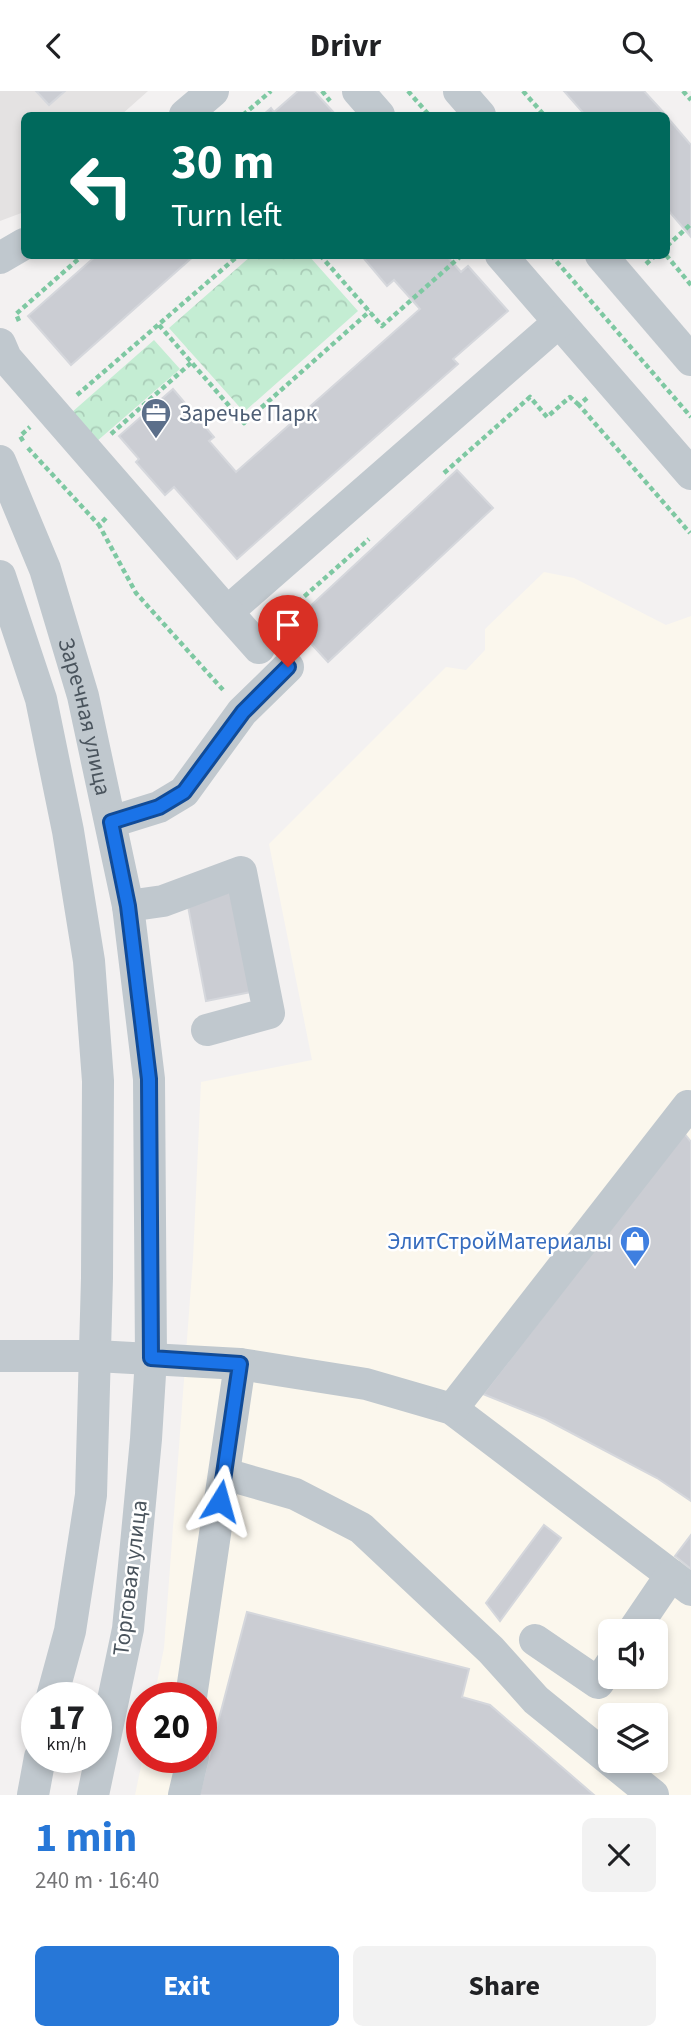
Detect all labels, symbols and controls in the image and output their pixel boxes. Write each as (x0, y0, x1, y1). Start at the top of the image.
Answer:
text: Drivr (310, 23, 381, 69)
icon: back (35, 27, 73, 65)
icon: search (618, 27, 656, 65)
text: 30 m (171, 128, 275, 198)
icon: left (56, 140, 147, 231)
text: Turn left (171, 193, 282, 239)
office icon: Заречье Парк (139, 396, 173, 440)
place label: Заречье Парк (179, 397, 318, 430)
pin (258, 595, 318, 667)
icon: arrive (269, 606, 307, 644)
street label: Заречная улица (50, 633, 120, 798)
shop icon: ЭлитСтройМатериалы (618, 1224, 652, 1268)
place label: ЭлитСтройМатериалы (387, 1225, 612, 1258)
position arrow (183, 1464, 257, 1538)
street label: Торговая улица (104, 1498, 156, 1658)
map controls (598, 1619, 668, 1773)
button: sound (598, 1619, 668, 1689)
speed limit sign: 20 (126, 1682, 217, 1773)
text: 17 (48, 1693, 85, 1743)
button: layers (598, 1703, 668, 1773)
text: km/h (47, 1732, 86, 1757)
text: 1 min (35, 1808, 137, 1868)
button: close (582, 1818, 656, 1892)
text: 240 m · 16:40 (35, 1864, 159, 1897)
button: Exit (35, 1946, 339, 2026)
button: Share (353, 1946, 656, 2026)

